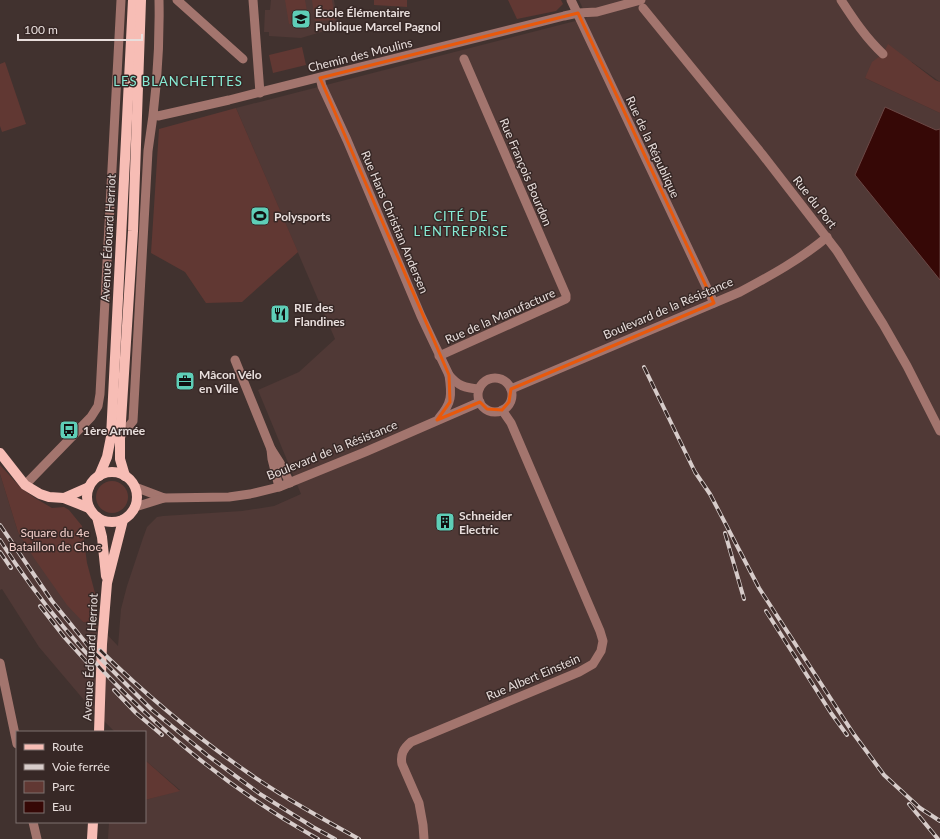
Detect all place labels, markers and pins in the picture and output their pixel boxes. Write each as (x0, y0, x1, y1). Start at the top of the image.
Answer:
place label: École Élémentaire Publique Marcel Pagnol (315, 5, 441, 34)
school or university icon: École Élémentaire Publique Marcel Pagnol (290, 8, 312, 30)
sports icon: Polysports (249, 205, 271, 227)
place label: Polysports (274, 209, 330, 224)
place label: RIE des Flandines (294, 300, 345, 329)
restaurant icon: RIE des Flandines (269, 303, 291, 325)
place label: Mâcon Vélo en Ville (199, 367, 262, 396)
office icon: Mâcon Vélo en Ville (174, 370, 196, 392)
bus stop icon: 1ère Armée (58, 419, 80, 441)
place label: 1ère Armée (83, 423, 146, 438)
place label: Schneider Electric (459, 508, 513, 537)
building icon: Schneider Electric (434, 511, 456, 533)

